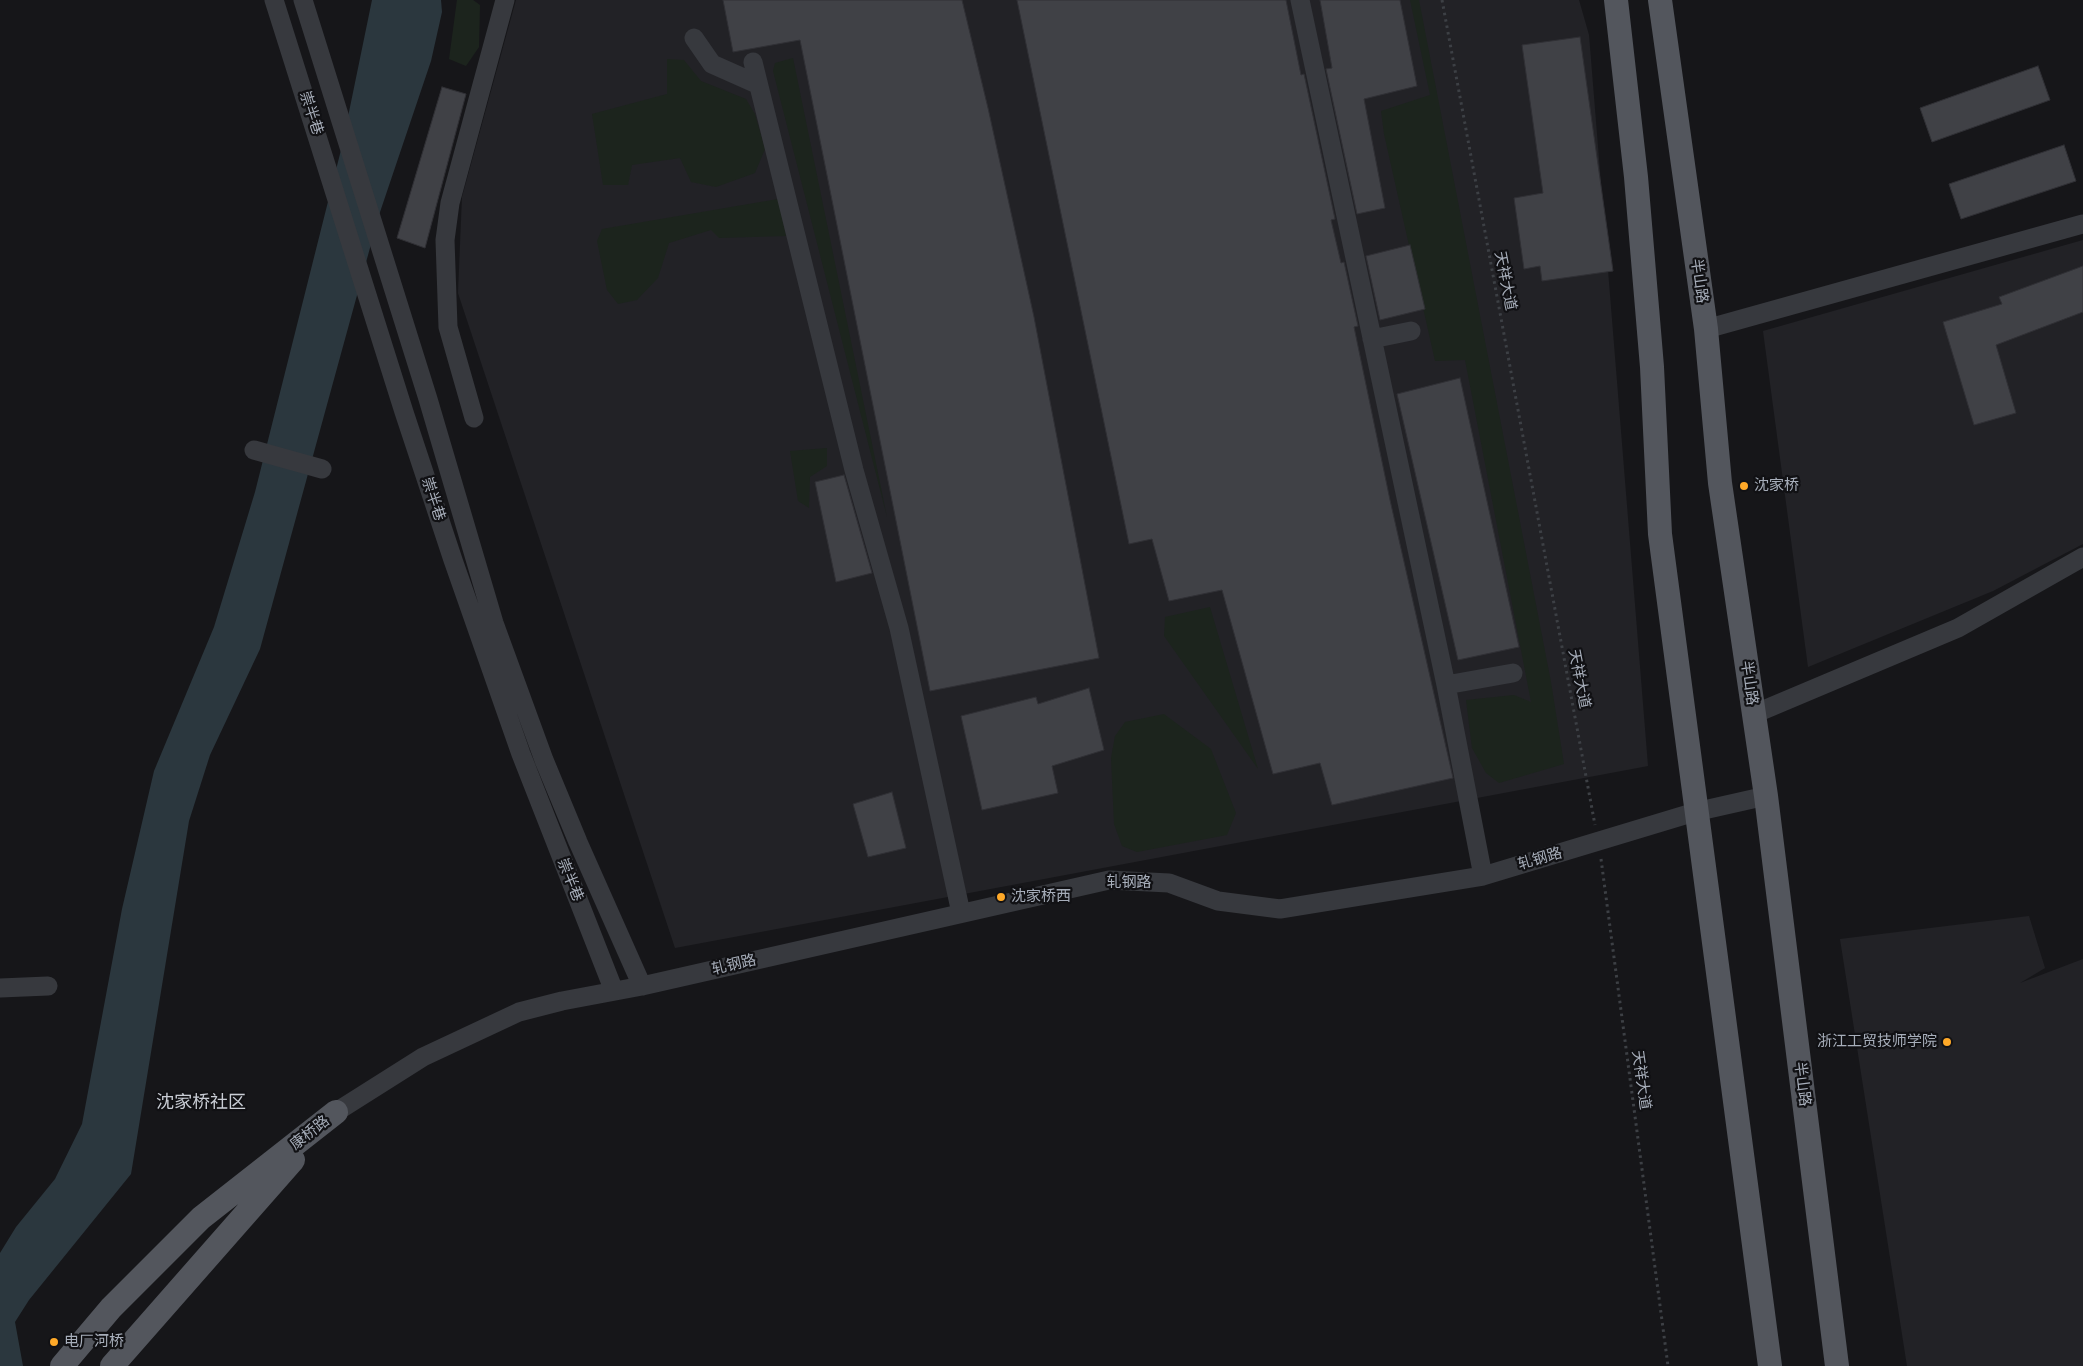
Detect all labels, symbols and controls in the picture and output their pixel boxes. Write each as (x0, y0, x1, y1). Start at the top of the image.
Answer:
street label: 崇半巷 (295, 89, 327, 137)
street label: 天祥大道 (1490, 250, 1520, 312)
street label: 半山路 (1687, 257, 1711, 305)
street label: 崇半巷 (417, 475, 449, 523)
place label: 沈家桥 (1754, 477, 1799, 495)
marker: 沈家桥 (1738, 480, 1750, 492)
street label: 天祥大道 (1564, 648, 1594, 710)
street label: 半山路 (1737, 659, 1761, 707)
street label: 轧钢路 (1516, 844, 1564, 874)
street label: 崇半巷 (553, 856, 587, 904)
street label: 轧钢路 (1107, 874, 1151, 892)
place label: 沈家桥西 (1011, 888, 1071, 906)
marker: 沈家桥西 (995, 891, 1007, 903)
street label: 轧钢路 (710, 951, 758, 979)
place label: 浙江工贸技师学院 (1817, 1033, 1937, 1051)
marker: 浙江工贸技师学院 (1941, 1036, 1953, 1048)
street label: 天祥大道 (1628, 1049, 1654, 1111)
street label: 半山路 (1790, 1061, 1814, 1107)
district label: 沈家桥社区 (156, 1092, 246, 1114)
street label: 康桥路 (287, 1112, 333, 1154)
place label: 电厂河桥 (64, 1333, 124, 1351)
marker: 电厂河桥 (48, 1336, 60, 1348)

